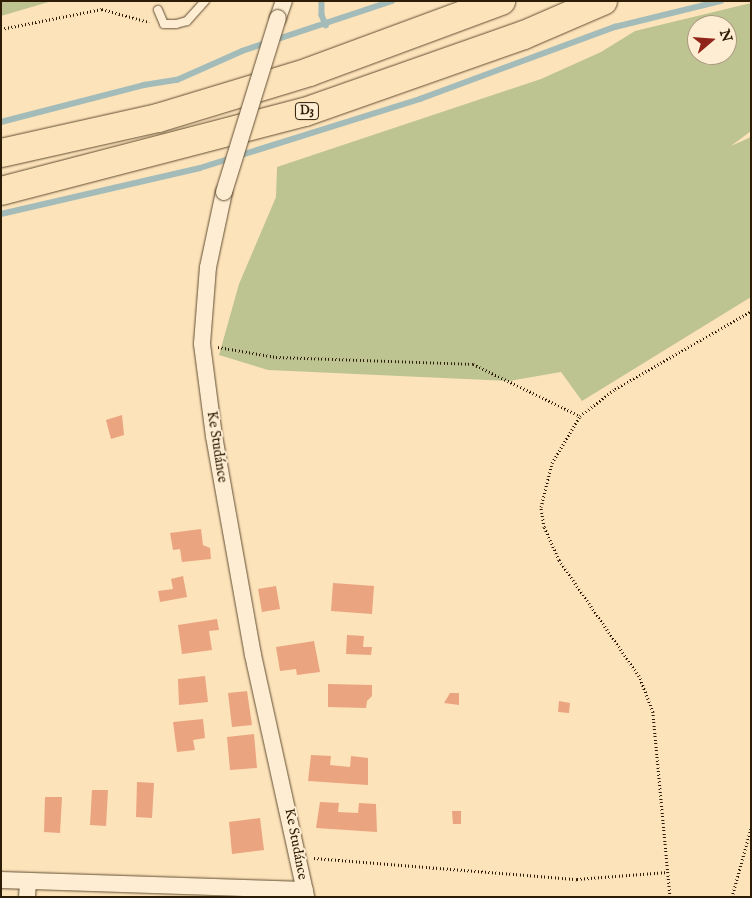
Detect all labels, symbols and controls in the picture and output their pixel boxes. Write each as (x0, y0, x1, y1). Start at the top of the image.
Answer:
north arrow (687, 15, 737, 65)
text: N (715, 27, 736, 44)
road number: D3 (294, 102, 320, 120)
street label: Ke Studánce (203, 410, 231, 484)
street label: Ke Studánce (281, 807, 311, 881)

